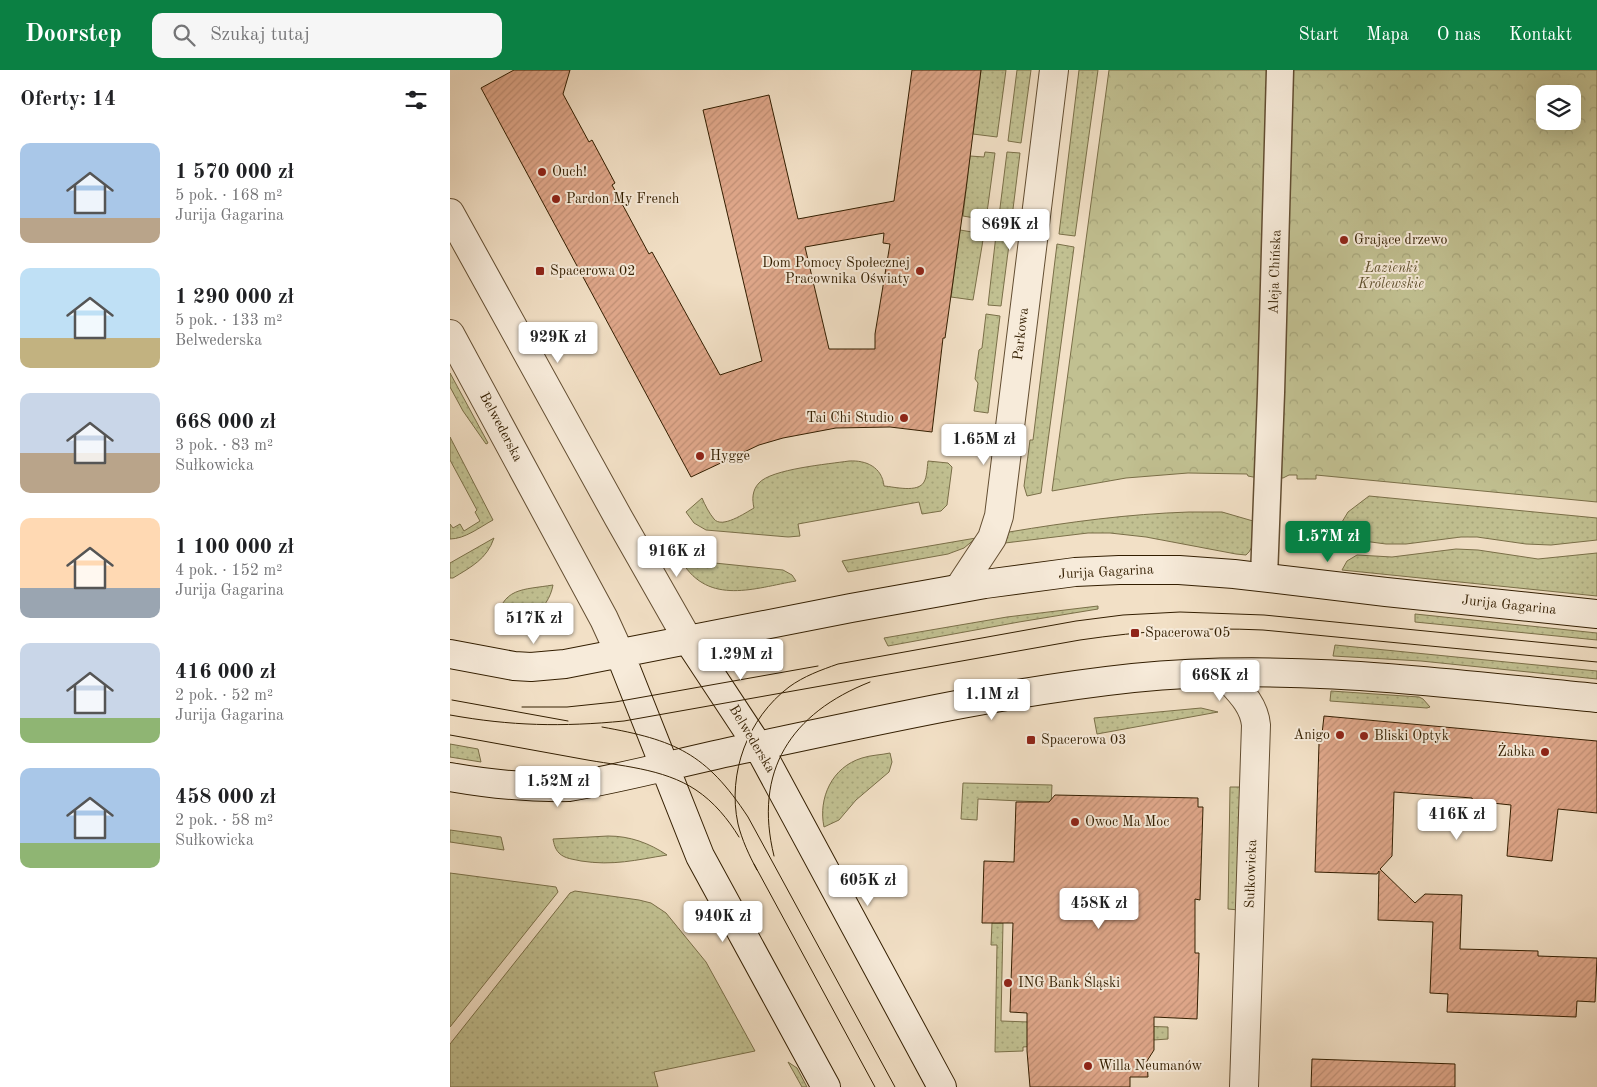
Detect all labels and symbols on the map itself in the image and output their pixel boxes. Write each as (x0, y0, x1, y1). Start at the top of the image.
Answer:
place label: Ouch! (552, 165, 587, 179)
marker: Ouch! (536, 166, 548, 178)
place label: Pardon My French (566, 192, 680, 206)
marker: Pardon My French (550, 193, 562, 205)
pin: 869K zł (964, 208, 1056, 251)
street label: Aleja Chińska (1267, 229, 1283, 315)
place label: Grające drzewo (1354, 233, 1447, 247)
marker: Grające drzewo (1338, 234, 1350, 246)
place label: Dom Pomocy Społecznej Pracownika Oświaty (762, 256, 911, 286)
park label: Łazienki Królewskie (1357, 261, 1424, 291)
place label: Spacerowa 02 (550, 264, 635, 278)
marker: Spacerowa 02 (534, 265, 546, 277)
marker: Dom Pomocy Społecznej Pracownika Oświaty (914, 265, 926, 277)
street label: Parkowa (1011, 307, 1031, 361)
pin: 929K zł (512, 322, 604, 364)
street label: Belwederska (477, 390, 525, 464)
place label: Tai Chi Studio (806, 411, 894, 425)
marker: Tai Chi Studio (898, 412, 910, 424)
pin: 1.65M zł (932, 424, 1036, 466)
place label: Hygge (710, 449, 750, 463)
marker: Hygge (694, 450, 706, 462)
pin: 1.57M zł (1276, 520, 1380, 563)
pin: 916K zł (631, 536, 723, 578)
street label: Jurija Gagarina (1058, 563, 1154, 581)
street label: Jurija Gagarina (1461, 593, 1557, 617)
pin: 517K zł (488, 602, 580, 645)
place label: Spacerowa 05 (1145, 626, 1230, 640)
marker: Spacerowa 05 (1129, 627, 1141, 639)
pin: 1.29M zł (689, 638, 793, 681)
pin: 668K zł (1174, 660, 1266, 702)
pin: 1.1M zł (946, 678, 1038, 721)
street label: Belwederska (726, 703, 778, 775)
place label: Anigo (1293, 728, 1330, 742)
marker: Anigo (1334, 729, 1346, 741)
place label: Bliski Optyk (1374, 729, 1449, 743)
marker: Bliski Optyk (1358, 730, 1370, 742)
place label: Spacerowa 03 (1041, 733, 1126, 747)
marker: Spacerowa 03 (1025, 734, 1037, 746)
place label: Żabka (1498, 742, 1535, 759)
marker: Żabka (1539, 746, 1551, 758)
pin: 1.52M zł (506, 766, 610, 808)
pin: 416K zł (1411, 798, 1503, 841)
place label: Owoc Ma Moc (1085, 815, 1169, 829)
marker: Owoc Ma Moc (1069, 816, 1081, 828)
street label: Sułkowicka (1243, 839, 1259, 909)
pin: 605K zł (822, 864, 914, 907)
pin: 458K zł (1053, 888, 1145, 930)
pin: 940K zł (677, 900, 769, 943)
place label: ING Bank Śląski (1018, 972, 1120, 990)
marker: ING Bank Śląski (1002, 977, 1014, 989)
place label: Willa Neumanów (1098, 1059, 1203, 1073)
marker: Willa Neumanów (1082, 1060, 1094, 1072)

